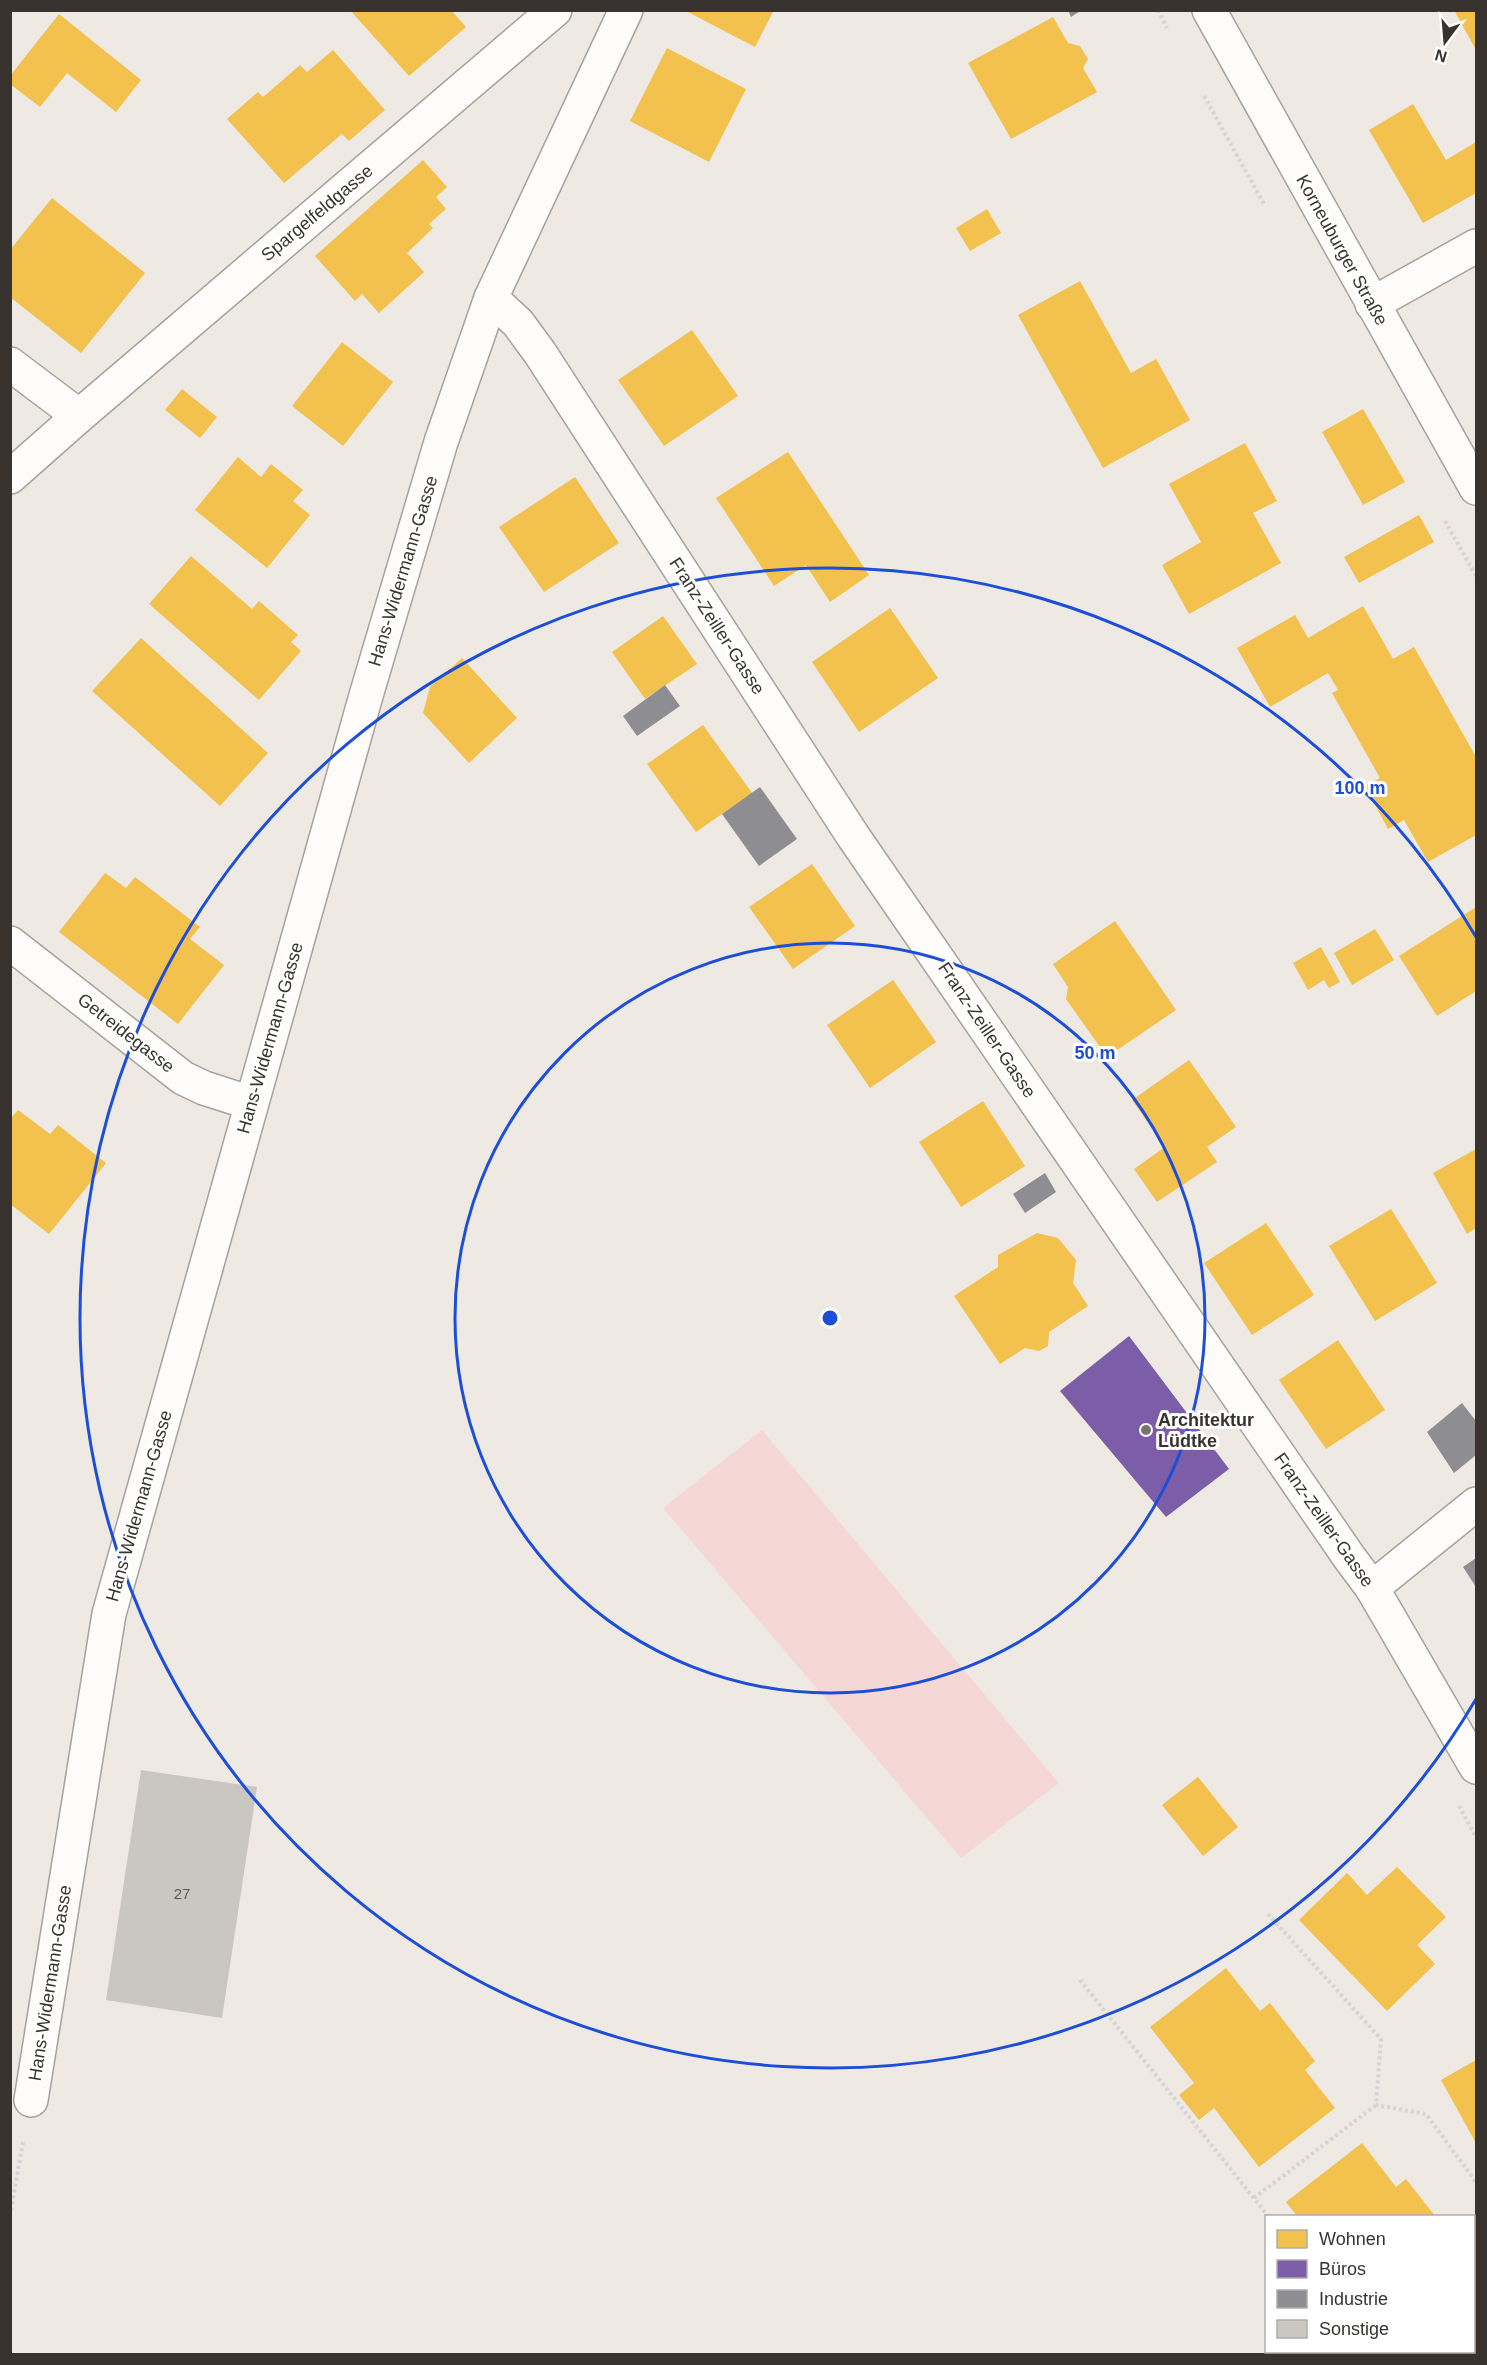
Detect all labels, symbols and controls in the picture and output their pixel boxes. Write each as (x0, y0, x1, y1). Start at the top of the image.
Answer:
north arrow (1415, 12, 1475, 72)
text: N (1433, 46, 1449, 66)
street label: Spargelfeldgasse (257, 161, 377, 265)
street label: Korneuburger Straße (1292, 171, 1392, 329)
street label: Hans-Widermann-Gasse (364, 473, 442, 669)
street label: Franz-Zeiller-Gasse (665, 554, 769, 698)
text: 100 m (1334, 778, 1386, 798)
street label: Hans-Widermann-Gasse (233, 940, 307, 1136)
street label: Franz-Zeiller-Gasse (934, 958, 1040, 1102)
street label: Getreidegasse (74, 989, 178, 1077)
text: 50 m (1074, 1043, 1116, 1063)
centre of rings (820, 1308, 840, 1328)
street label: Hans-Widermann-Gasse (102, 1408, 176, 1604)
place label: Architektur Lüdtke (1158, 1410, 1254, 1451)
marker: Architektur Lüdtke (1139, 1423, 1153, 1437)
street label: Franz-Zeiller-Gasse (1270, 1449, 1378, 1591)
street label: Hans-Widermann-Gasse (25, 1884, 75, 2082)
house number: 27 (174, 1885, 190, 1902)
legend (1265, 2215, 1475, 2353)
text: Wohnen (1319, 2229, 1386, 2249)
text: Büros (1319, 2259, 1366, 2279)
text: Industrie (1319, 2289, 1388, 2309)
text: Sonstige (1319, 2319, 1389, 2339)

